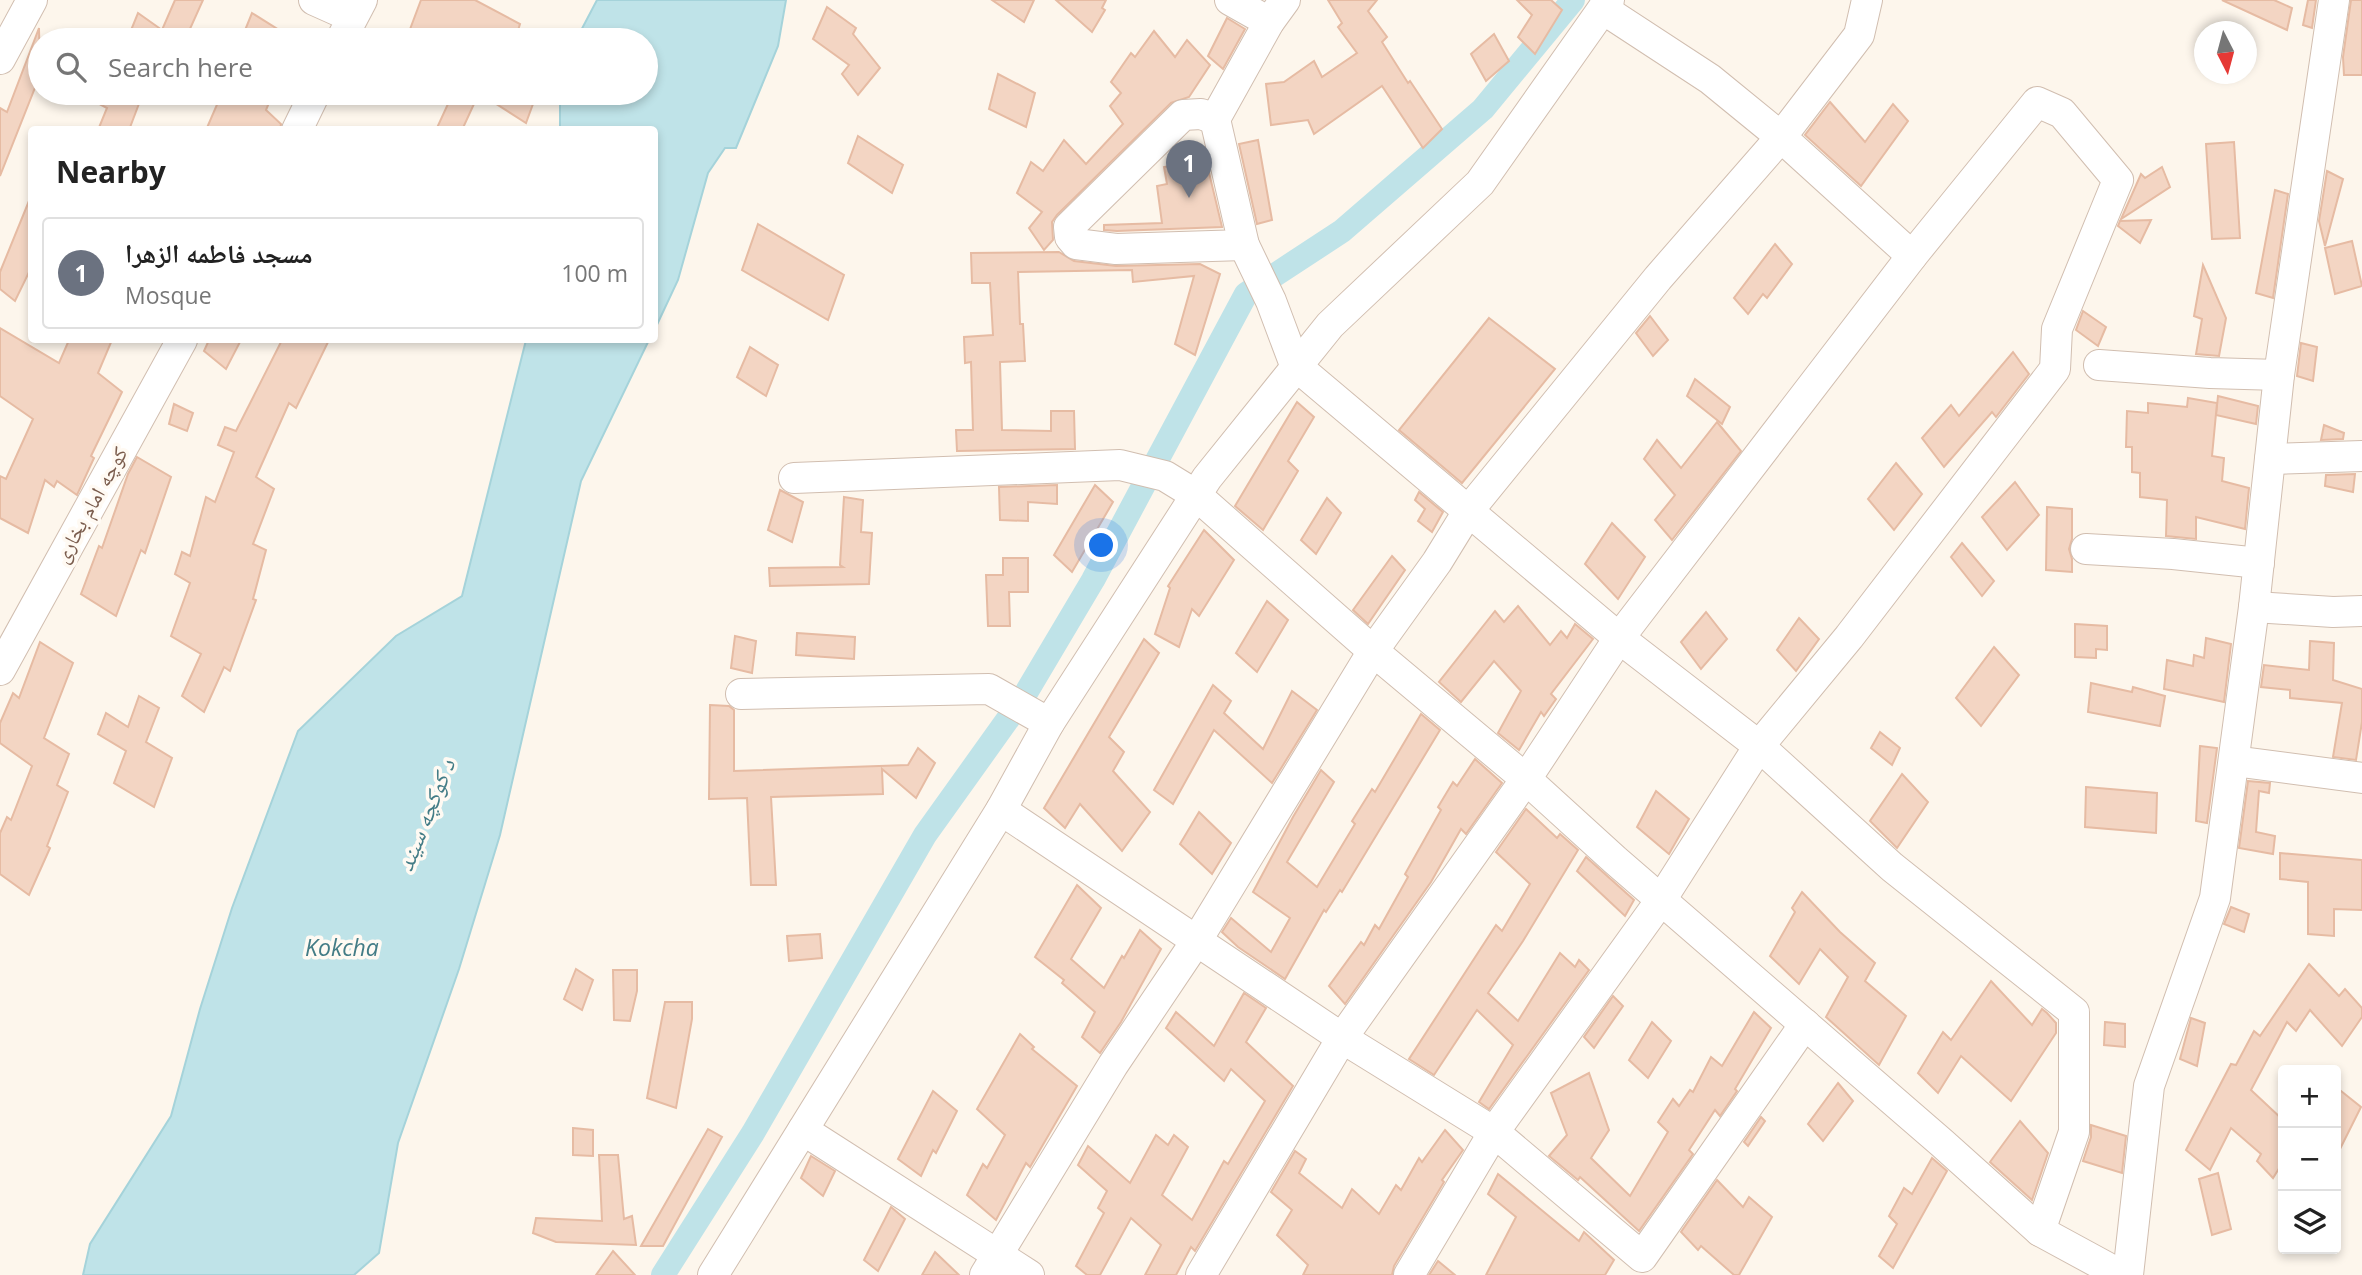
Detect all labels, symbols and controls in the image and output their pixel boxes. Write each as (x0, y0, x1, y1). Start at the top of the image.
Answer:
north arrow (2194, 21, 2257, 84)
search box (28, 28, 658, 105)
icon: search (52, 48, 90, 86)
text: Search here (108, 49, 253, 85)
pin: 1 (1166, 140, 1212, 198)
text: Nearby (56, 151, 166, 192)
text: مسجد فاطمه الزهرا (125, 235, 312, 271)
text: 1 (74, 257, 88, 289)
text: 100 m (561, 257, 628, 289)
text: Mosque (125, 279, 212, 311)
street label: کوچه امام بخاری (47, 441, 135, 568)
your location (1084, 528, 1118, 562)
water label: د کوکچه سیند (388, 753, 462, 875)
water label: Kokcha (305, 931, 379, 963)
map controls (2278, 1065, 2341, 1254)
button: + (2278, 1065, 2341, 1128)
button: − (2278, 1128, 2341, 1191)
button: layers (2278, 1191, 2341, 1254)

